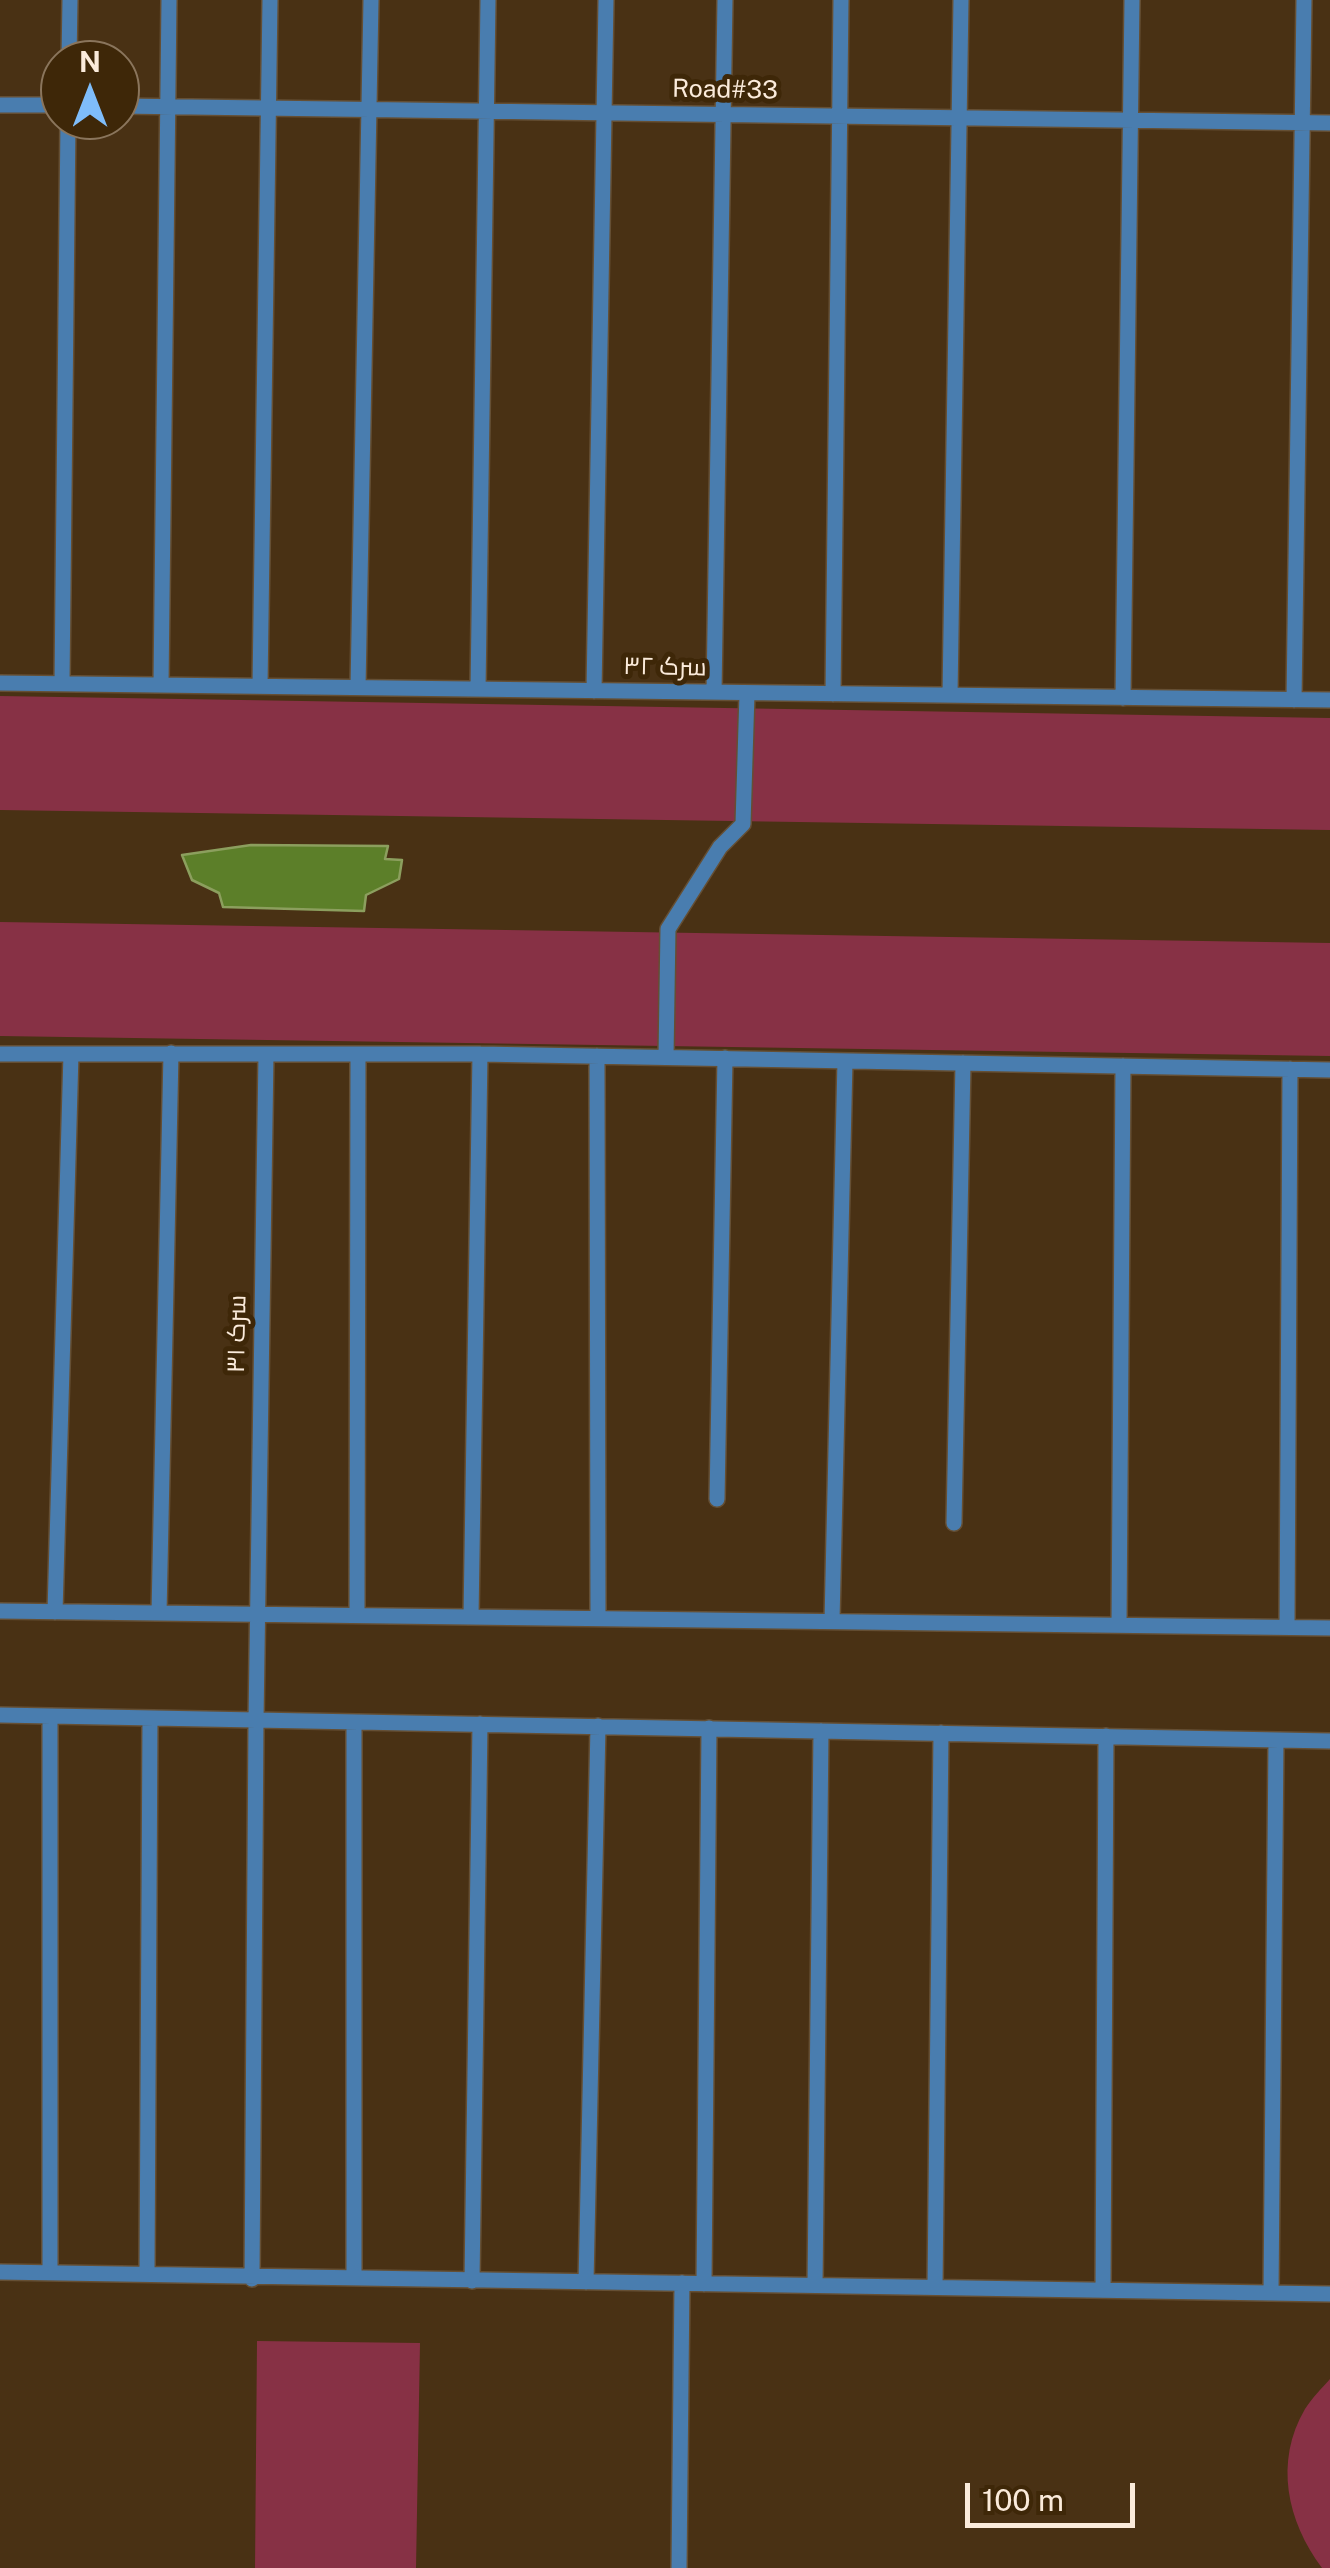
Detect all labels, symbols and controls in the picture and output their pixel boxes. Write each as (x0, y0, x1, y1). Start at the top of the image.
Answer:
north arrow (40, 40, 140, 140)
text: N (79, 45, 101, 78)
street label: Road#33 (672, 74, 778, 106)
street label: سرک ۳۲ (623, 651, 707, 683)
street label: سرک ۳۱ (221, 1295, 253, 1373)
scale bar (970, 2463, 1140, 2525)
text: 100 m (982, 2482, 1064, 2518)

